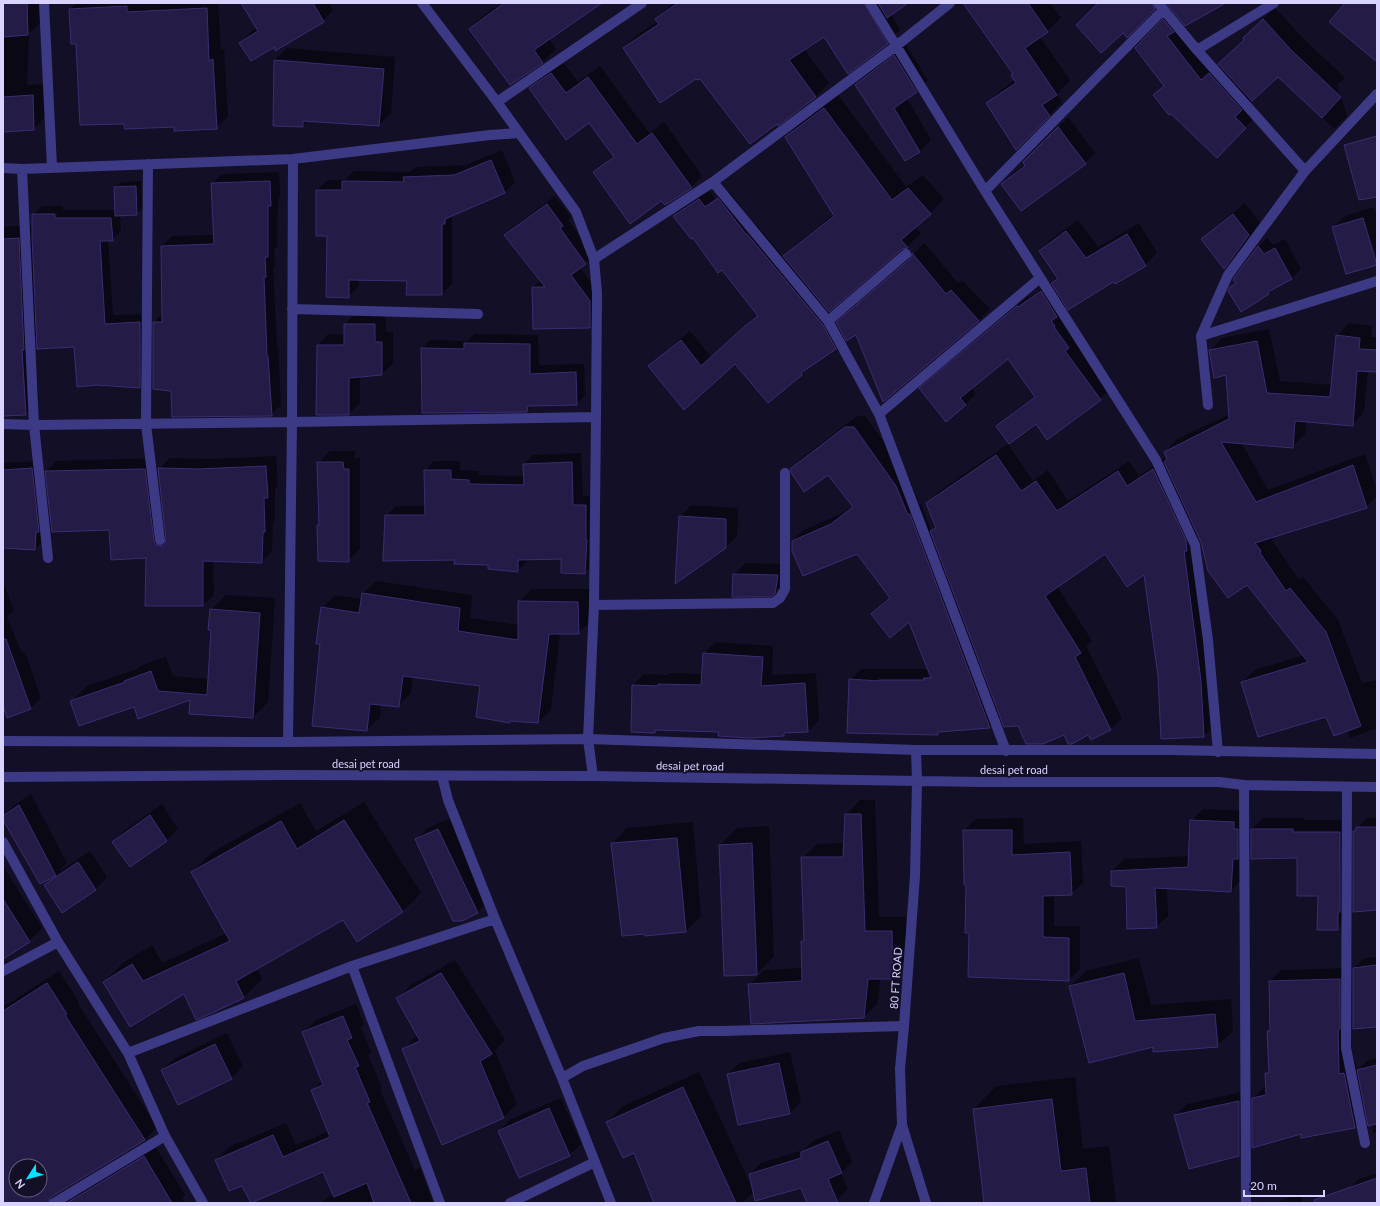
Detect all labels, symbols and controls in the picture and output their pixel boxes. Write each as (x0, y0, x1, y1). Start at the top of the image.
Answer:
street label: desai pet road (332, 757, 400, 770)
street label: desai pet road (656, 758, 724, 773)
street label: desai pet road (980, 763, 1048, 776)
street label: 80 FT ROAD (887, 947, 904, 1009)
north arrow (8, 1158, 48, 1198)
scale bar (1244, 1172, 1324, 1198)
text: N (12, 1177, 27, 1191)
text: 20 m (1250, 1178, 1277, 1193)

